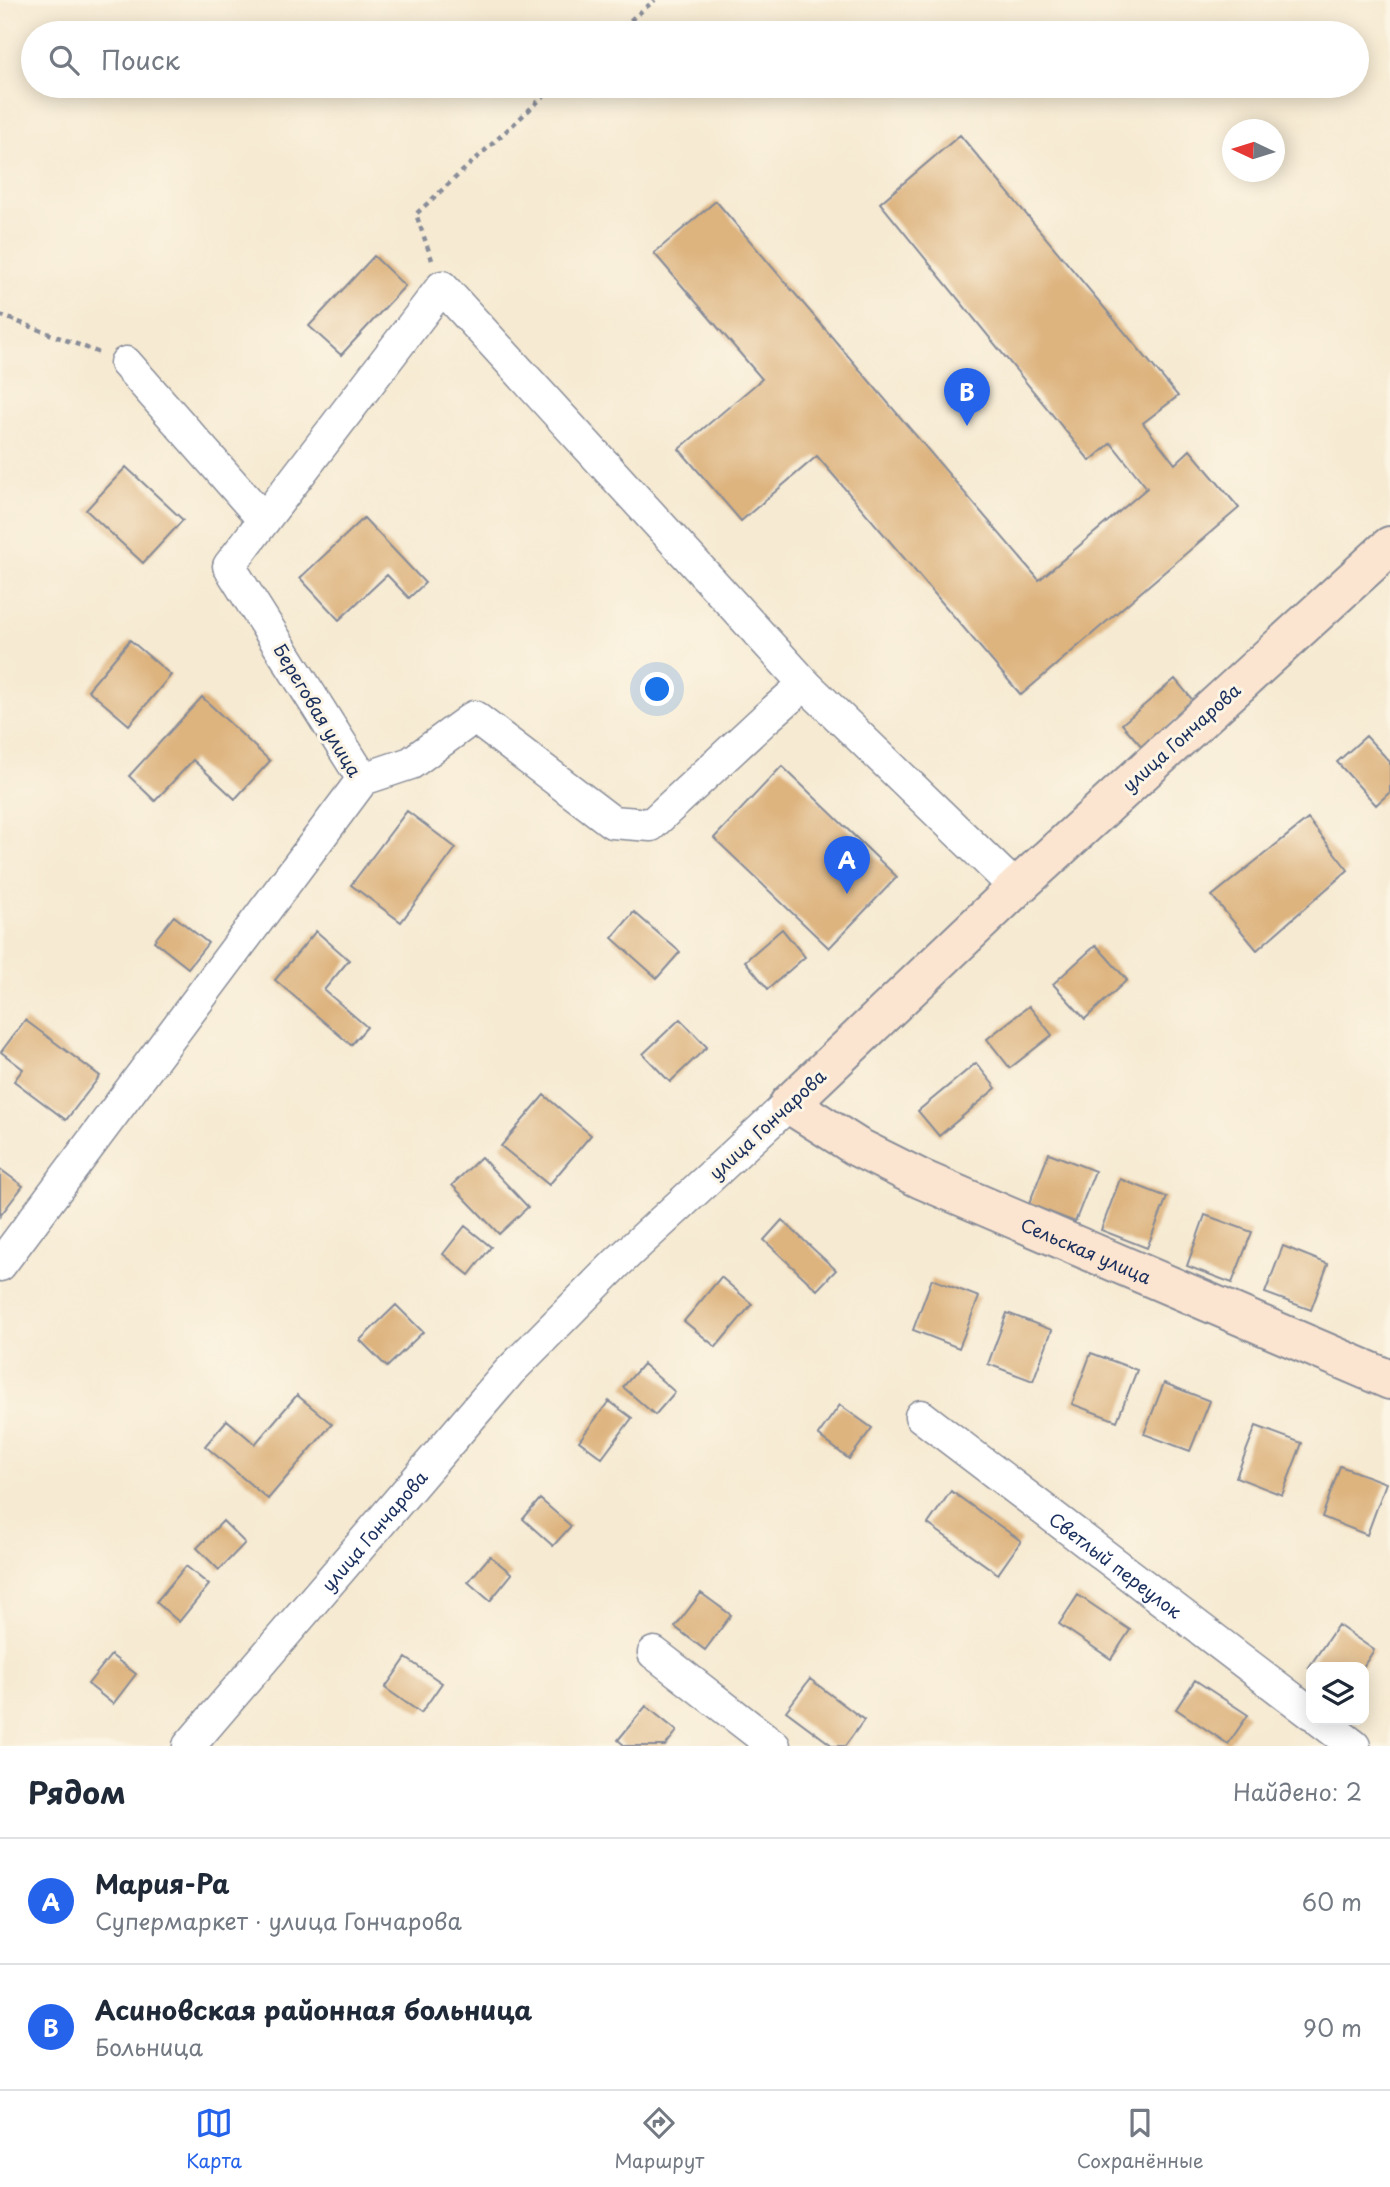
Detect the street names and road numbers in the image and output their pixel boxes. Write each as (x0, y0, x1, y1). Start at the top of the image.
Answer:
street label: Береговая улица (268, 638, 369, 782)
street label: улица Гончарова (1116, 676, 1247, 798)
street label: улица Гончарова (703, 1062, 832, 1185)
street label: Сельская улица (1017, 1210, 1156, 1290)
street label: улица Гончарова (314, 1463, 434, 1596)
street label: Светлый переулок (1044, 1505, 1188, 1624)

